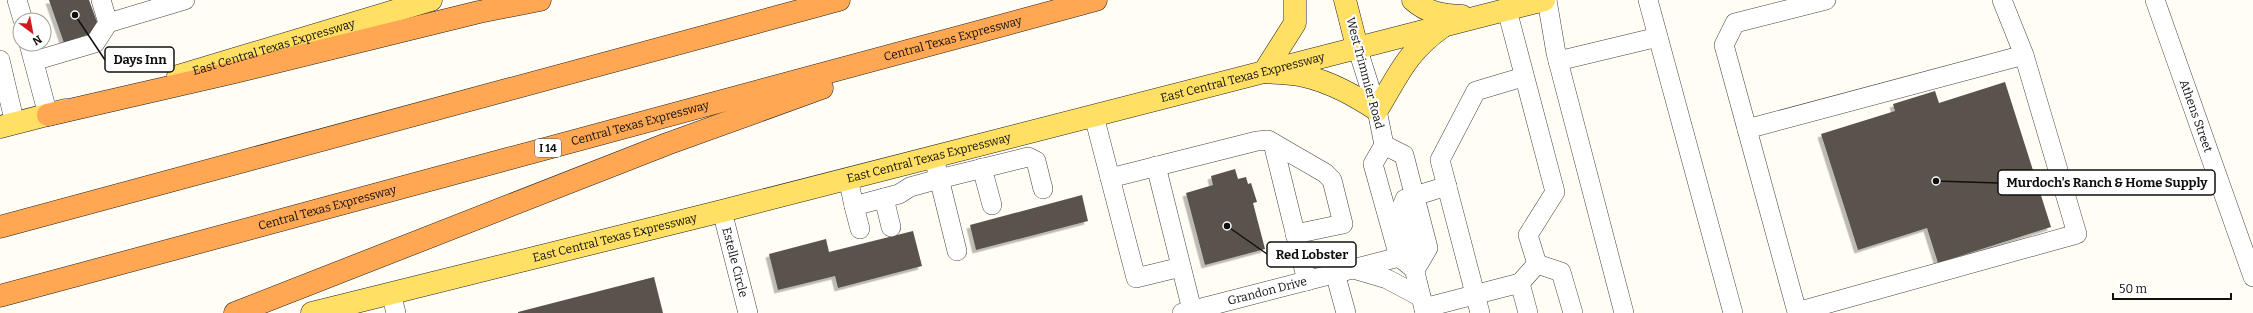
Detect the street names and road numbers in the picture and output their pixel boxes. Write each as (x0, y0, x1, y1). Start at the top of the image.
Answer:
street label: Central Texas Expressway (882, 13, 1024, 64)
street label: East Central Texas Expressway (191, 16, 357, 78)
street label: West Trimmier Road (1343, 16, 1387, 130)
street label: East Central Texas Expressway (1159, 49, 1327, 105)
street label: Athens Street (2177, 78, 2216, 155)
street label: Central Texas Expressway (569, 98, 711, 148)
street label: East Central Texas Expressway (845, 130, 1013, 186)
road number: I 14 (535, 139, 561, 157)
street label: Central Texas Expressway (257, 182, 399, 233)
street label: East Central Texas Expressway (531, 210, 699, 265)
street label: Estelle Circle (719, 226, 751, 299)
street label: Grandon Drive (1226, 274, 1308, 308)

